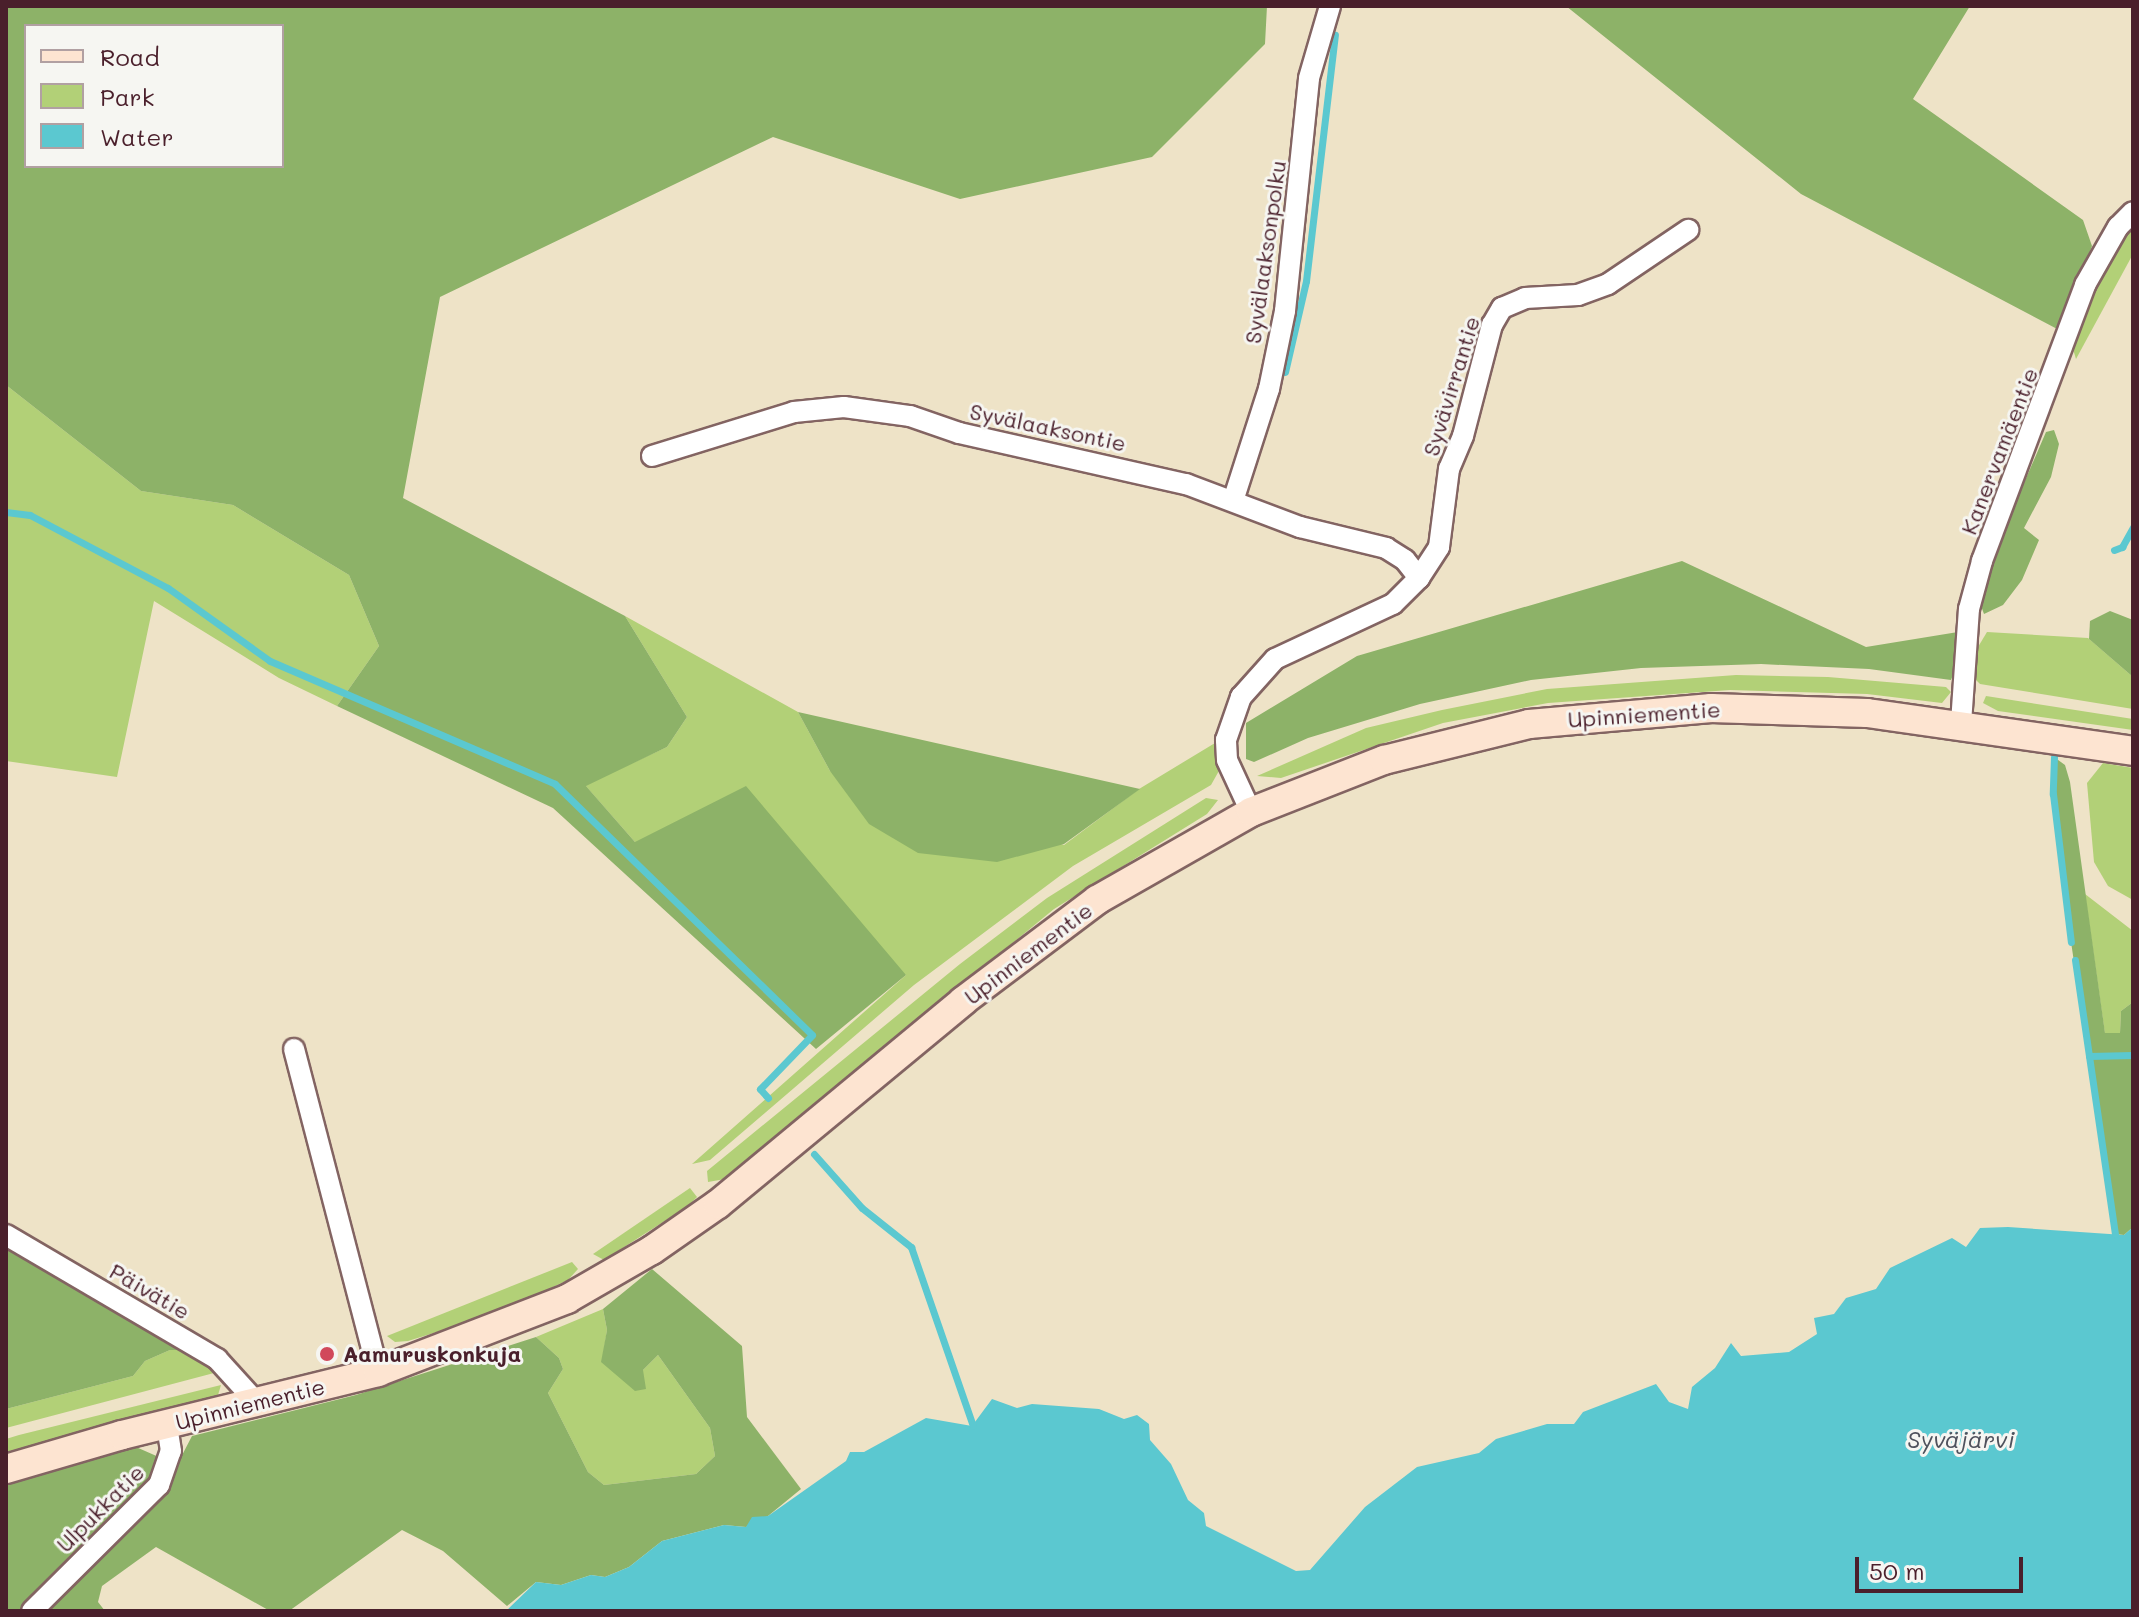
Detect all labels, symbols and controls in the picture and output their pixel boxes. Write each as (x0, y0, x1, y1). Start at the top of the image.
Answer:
legend (24, 24, 284, 168)
text: Road (100, 41, 160, 72)
text: Park (100, 81, 154, 112)
text: Water (100, 121, 174, 152)
street label: Syvälaaksonpolku (1239, 159, 1291, 345)
street label: Syvävirrantie (1417, 313, 1485, 459)
street label: Kanervamäentie (1955, 364, 2043, 538)
street label: Syvälaaksontie (968, 398, 1128, 456)
street label: Upinniementie (1567, 695, 1721, 733)
street label: Upinniementie (959, 896, 1097, 1010)
street label: Päivätie (105, 1257, 195, 1325)
place label: Aamuruskonkuja (343, 1341, 521, 1367)
marker: Aamuruskonkuja (318, 1345, 336, 1363)
street label: Upinniementie (173, 1373, 327, 1435)
water label: Syväjärvi (1907, 1425, 2015, 1453)
street label: Ulpukkatie (51, 1459, 149, 1557)
scale bar (1859, 1541, 2027, 1591)
text: 50 m (1869, 1555, 1925, 1586)

